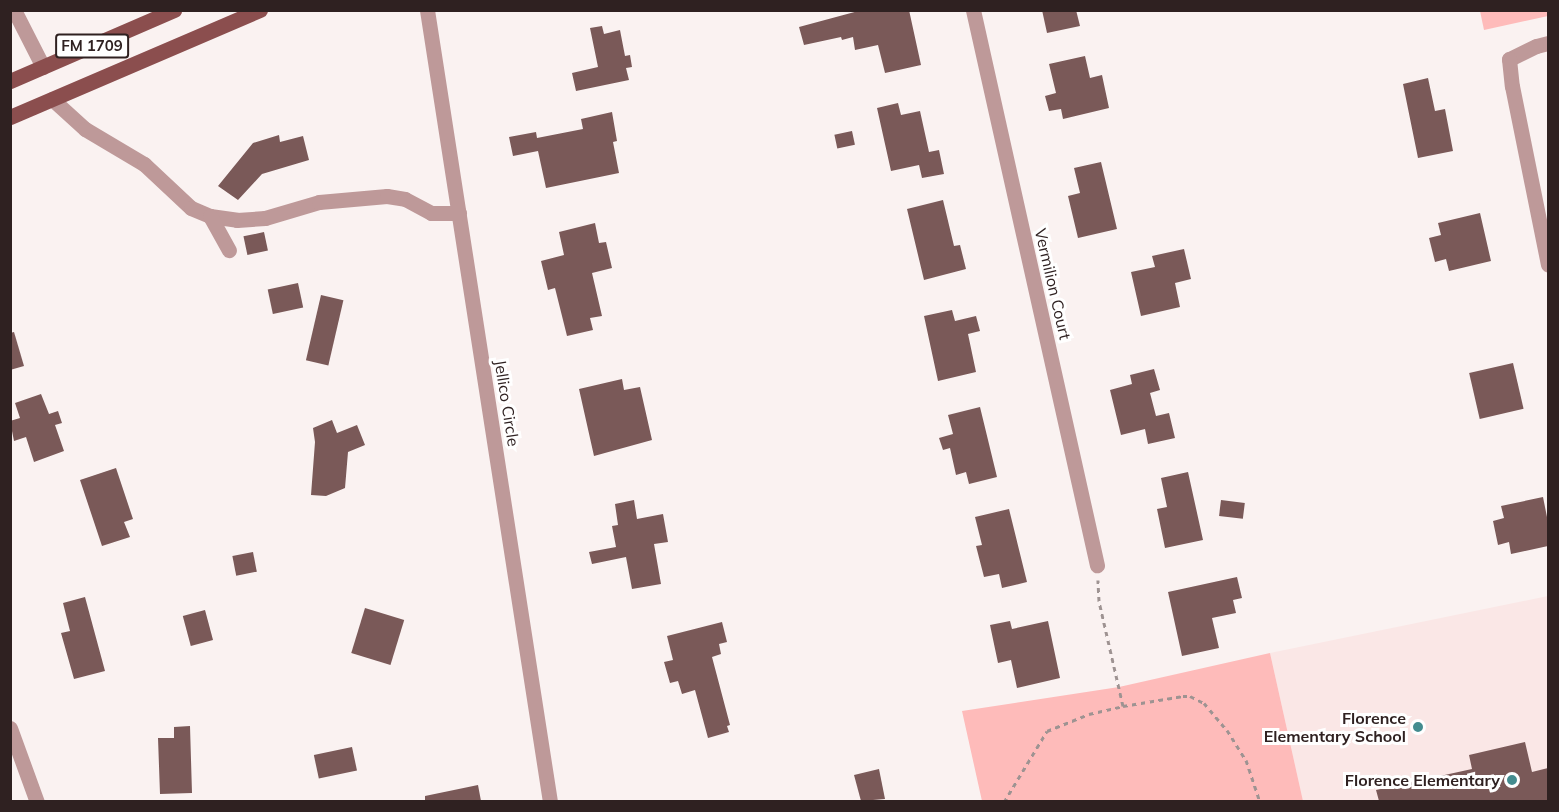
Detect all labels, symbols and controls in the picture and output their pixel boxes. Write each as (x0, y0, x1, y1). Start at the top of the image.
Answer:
road number: FM 1709 (54, 34, 130, 58)
street label: Vermilion Court (1031, 227, 1075, 341)
street label: Jellico Circle (491, 358, 523, 448)
place label: Florence Elementary School (1264, 708, 1406, 746)
marker: Florence Elementary School (1411, 720, 1425, 734)
place label: Florence Elementary (1345, 770, 1500, 790)
marker: Florence Elementary (1505, 773, 1519, 787)

